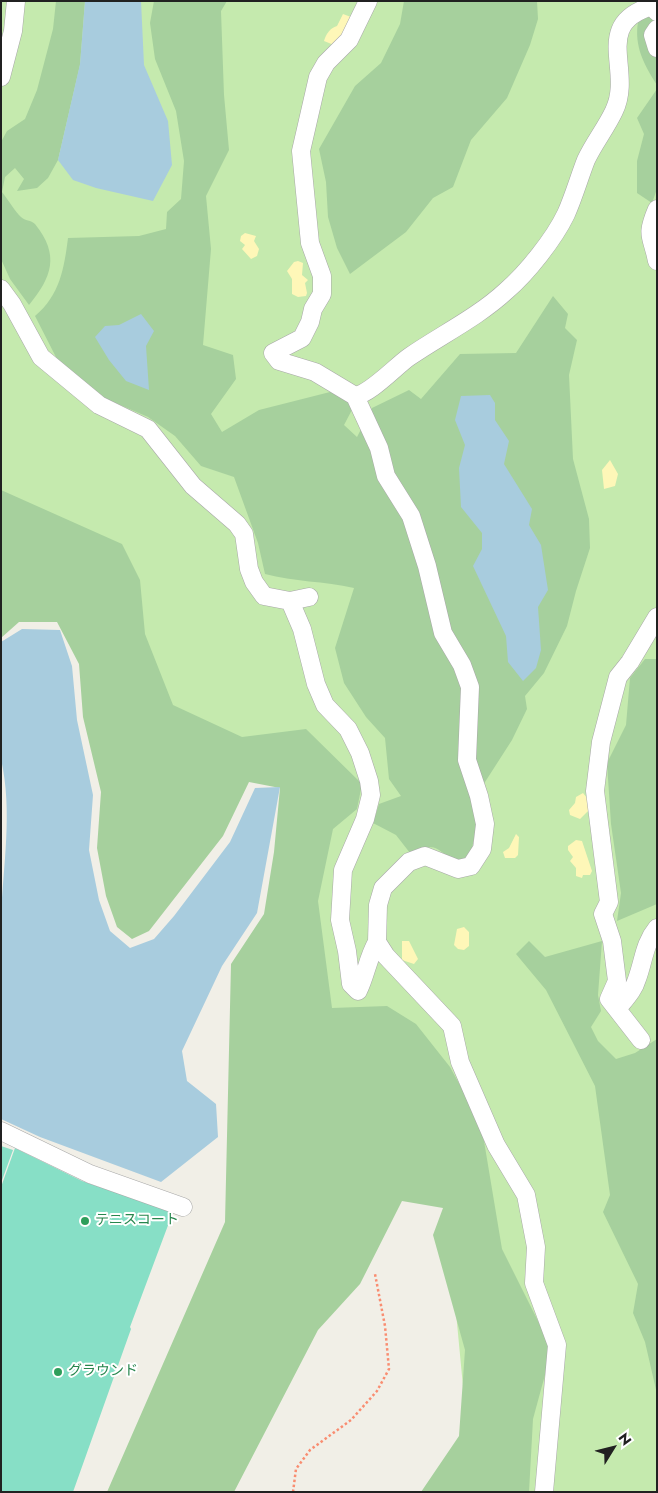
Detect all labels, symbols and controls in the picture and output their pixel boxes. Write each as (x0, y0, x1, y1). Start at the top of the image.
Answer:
place label: テニスコート (95, 1213, 179, 1229)
marker: テニスコート (79, 1215, 91, 1227)
place label: グラウンド (68, 1364, 138, 1380)
marker: グラウンド (52, 1366, 64, 1378)
north arrow (588, 1423, 638, 1473)
text: N (614, 1429, 636, 1450)

